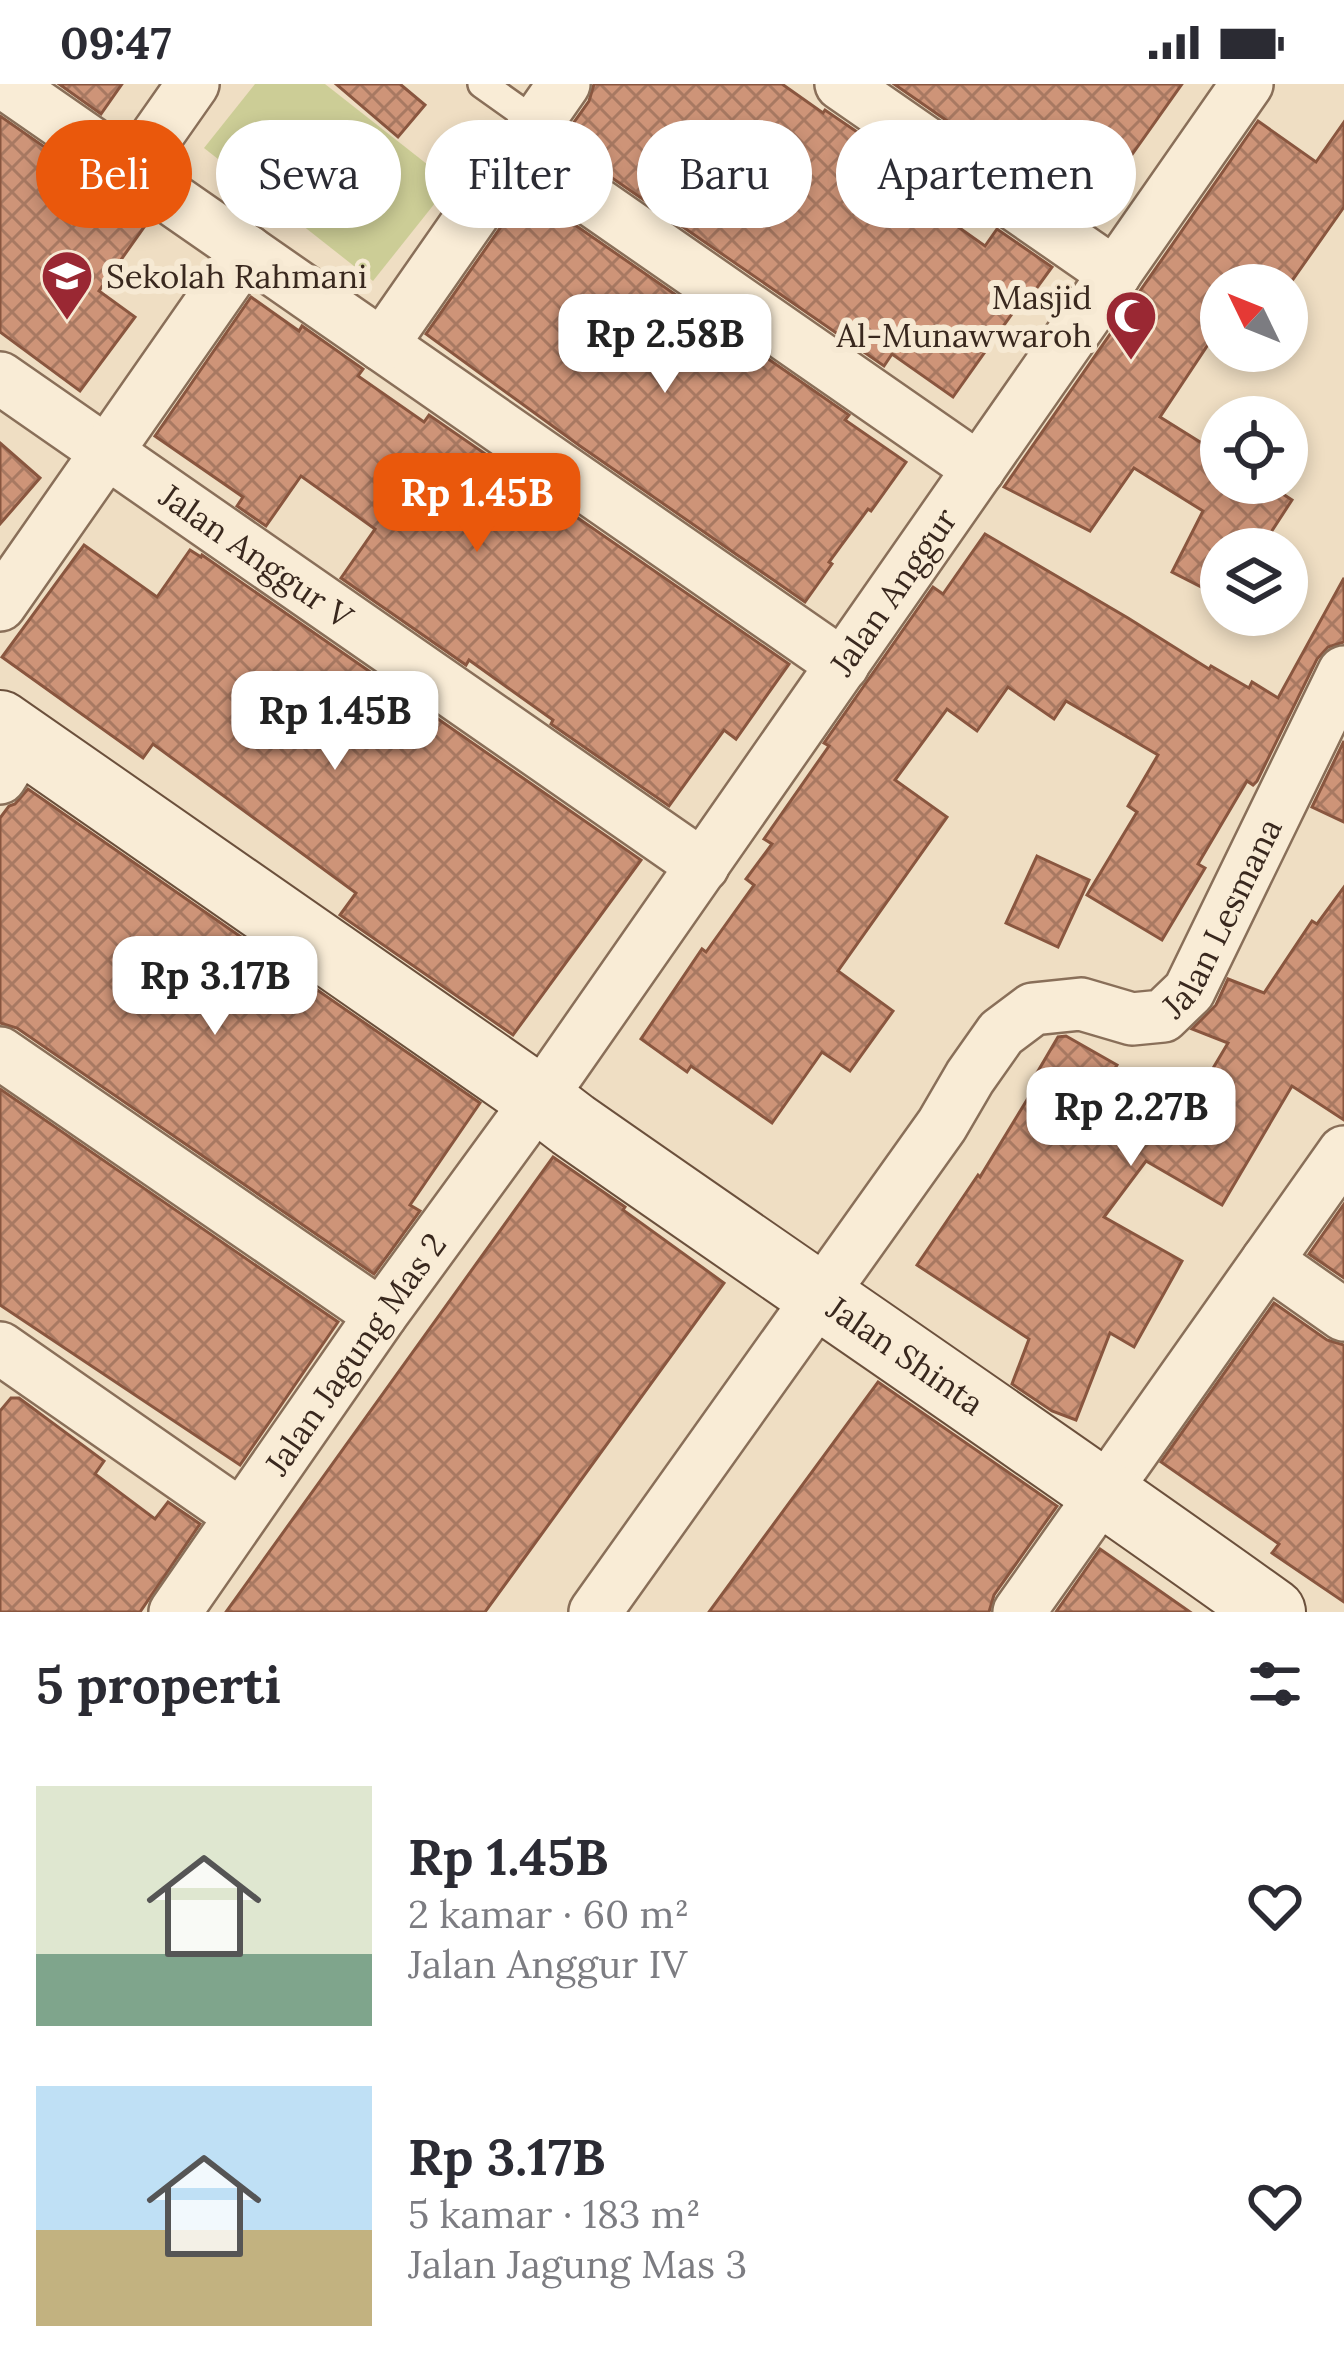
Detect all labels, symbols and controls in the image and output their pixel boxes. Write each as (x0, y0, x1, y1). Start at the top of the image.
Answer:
text: 09:47 (60, 14, 172, 71)
chip: Beli (36, 120, 192, 228)
chip: Sewa (216, 120, 401, 228)
chip: Filter (425, 120, 613, 228)
chip: Baru (637, 120, 812, 228)
chip: Apartemen (836, 120, 1136, 228)
school or university icon: Sekolah Rahmani (39, 248, 95, 322)
place label: Sekolah Rahmani (106, 255, 367, 297)
north arrow (1200, 264, 1308, 372)
map controls (1200, 264, 1308, 636)
place label: Masjid Al-Munawwaroh (836, 276, 1092, 356)
mosque icon: Masjid Al-Munawwaroh (1103, 288, 1159, 362)
pin: Rp 2.58B (541, 294, 789, 396)
text: Rp 2.58B (585, 308, 745, 358)
button: locate (1200, 396, 1308, 504)
pin: Rp 1.45B (353, 453, 601, 555)
text: Rp 1.45B (400, 467, 554, 517)
street label: Jalan Anggur V (151, 474, 362, 638)
street label: Jalan Anggur (820, 499, 967, 684)
button: layers (1200, 528, 1308, 636)
pin: Rp 1.45B (211, 671, 459, 773)
text: Rp 1.45B (258, 685, 412, 735)
street label: Jalan Lesmana (1152, 811, 1291, 1027)
pin: Rp 3.17B (91, 936, 339, 1038)
text: Rp 3.17B (139, 950, 291, 1000)
pin: Rp 2.27B (1007, 1067, 1255, 1169)
text: Rp 2.27B (1054, 1081, 1208, 1131)
street label: Jalan Jagung Mas 2 (255, 1224, 455, 1484)
street label: Jalan Shinta (818, 1286, 992, 1424)
icon: filters (1242, 1651, 1308, 1717)
text: 5 properti (36, 1652, 281, 1717)
text: Rp 1.45B (408, 1824, 608, 1889)
icon: home (132, 1834, 276, 1978)
icon: heart (1242, 1873, 1308, 1939)
text: 2 kamar · 60 m² (408, 1889, 689, 1939)
text: Jalan Anggur IV (408, 1939, 687, 1989)
text: Rp 3.17B (408, 2124, 606, 2189)
icon: home (132, 2134, 276, 2278)
icon: heart (1242, 2173, 1308, 2239)
text: 5 kamar · 183 m² (408, 2189, 701, 2239)
text: Jalan Jagung Mas 3 (408, 2239, 747, 2289)

